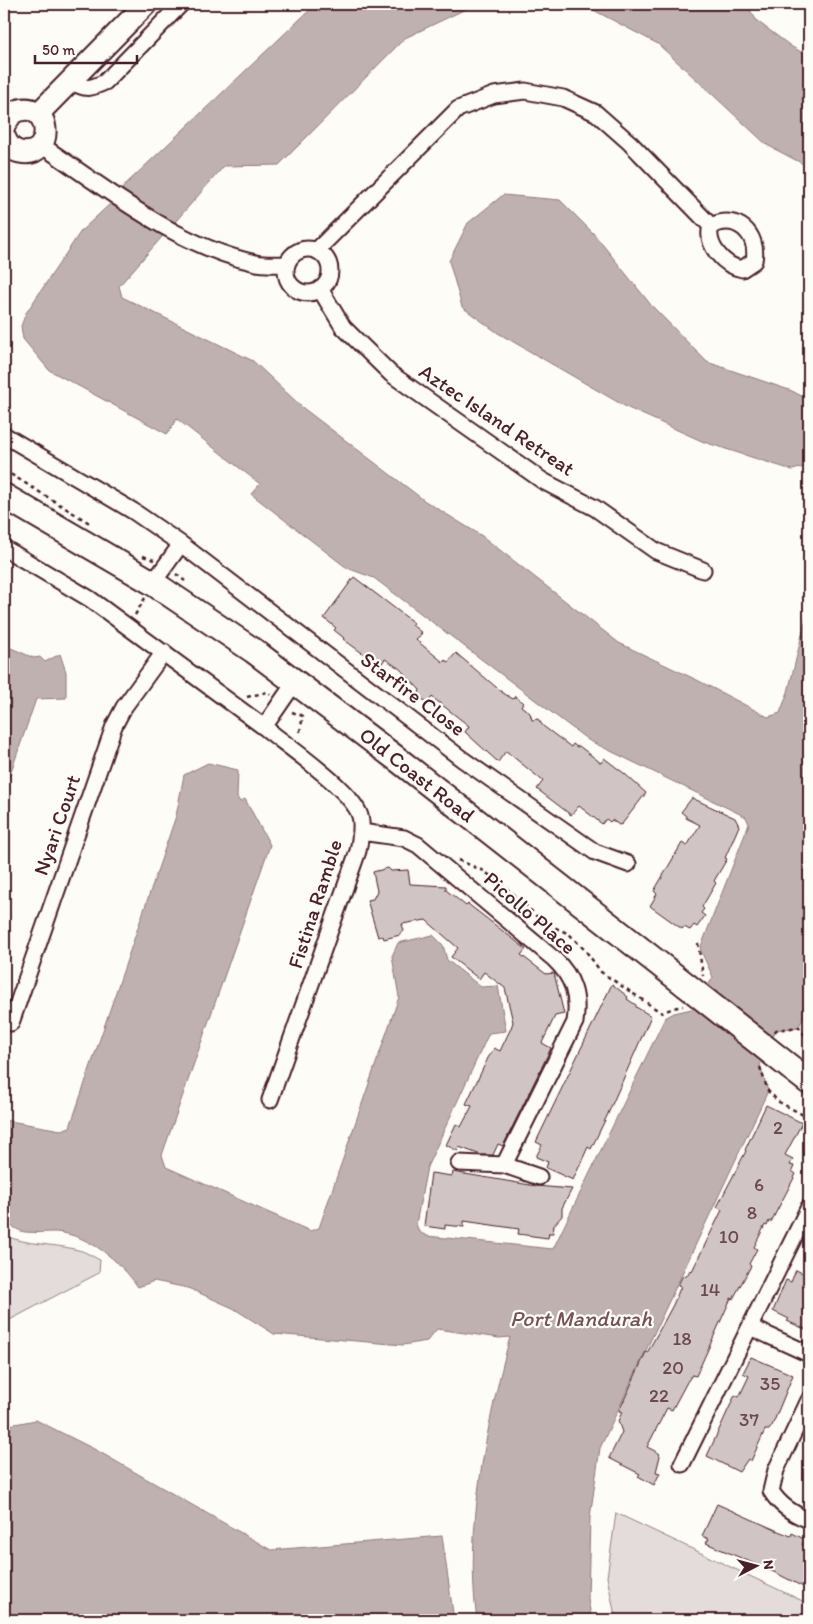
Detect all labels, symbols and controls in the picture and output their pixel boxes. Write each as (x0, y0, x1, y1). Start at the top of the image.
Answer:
scale bar (35, 32, 138, 64)
text: 50 m (42, 41, 75, 59)
street label: Aztec Island Retreat (415, 358, 580, 481)
street label: Starfire Close (356, 646, 471, 741)
street label: Old Coast Road (355, 722, 480, 827)
street label: Nyari Court (28, 771, 85, 879)
street label: Fistina Ramble (282, 836, 347, 972)
street label: Picollo Place (479, 866, 581, 959)
house number: 2 (773, 1116, 783, 1139)
house number: 6 (754, 1173, 764, 1196)
house number: 8 (747, 1201, 757, 1224)
house number: 10 (719, 1225, 739, 1248)
house number: 14 (700, 1278, 720, 1301)
water label: Port Mandurah (510, 1305, 652, 1332)
house number: 18 (672, 1327, 692, 1350)
house number: 20 (662, 1356, 684, 1379)
house number: 35 (760, 1372, 780, 1395)
house number: 22 (649, 1384, 669, 1407)
house number: 37 (739, 1408, 759, 1431)
north arrow (730, 1542, 780, 1592)
text: N (759, 1559, 777, 1570)

